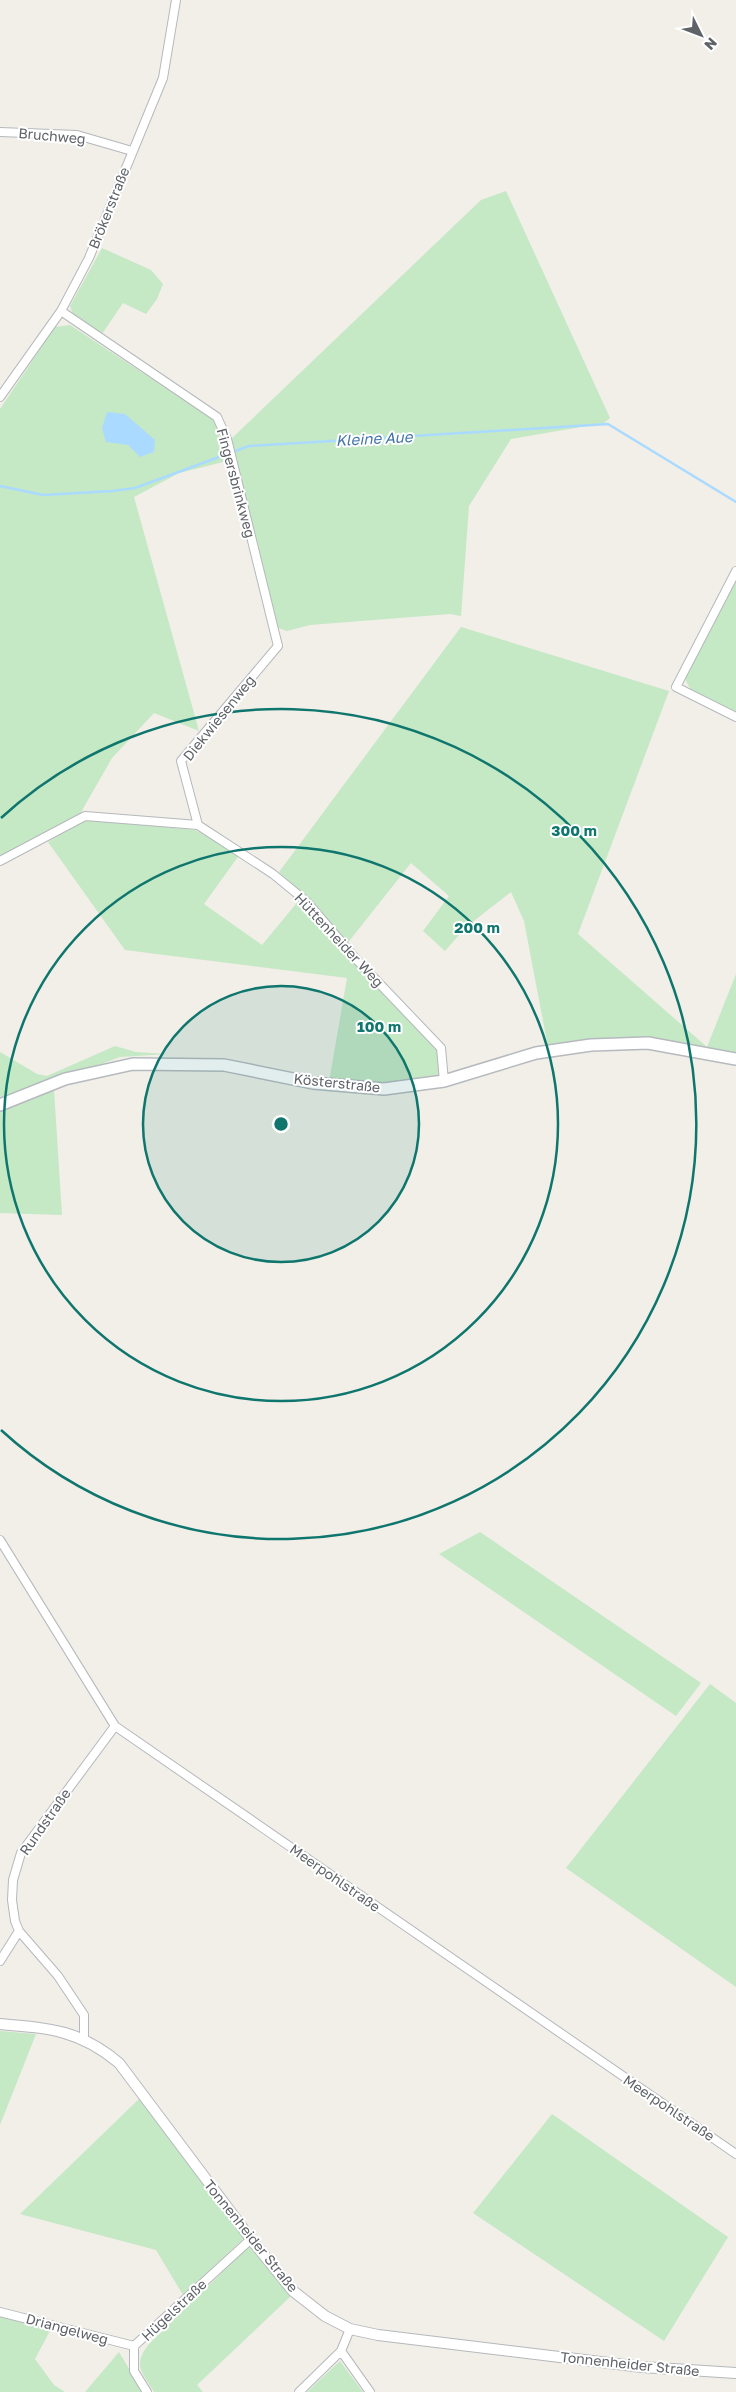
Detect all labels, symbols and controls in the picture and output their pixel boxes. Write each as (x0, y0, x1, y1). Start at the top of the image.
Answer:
north arrow (676, 10, 726, 60)
text: N (701, 34, 721, 54)
street label: Bruchweg (18, 124, 86, 147)
street label: Brökerstraße (84, 164, 133, 251)
street label: Fingersbrinkweg (214, 426, 259, 540)
water label: Kleine Aue (335, 427, 414, 449)
street label: Diekwiesenweg (179, 672, 258, 764)
text: 300 m (551, 821, 597, 839)
street label: Hüttenheider Weg (291, 889, 387, 990)
text: 200 m (454, 918, 500, 936)
text: 100 m (357, 1017, 401, 1035)
street label: Kösterstraße (293, 1070, 381, 1095)
centre of rings (272, 1115, 290, 1133)
street label: Rundstraße (15, 1785, 74, 1858)
street label: Meerpohlstraße (287, 1840, 384, 1915)
street label: Meerpohlstraße (620, 2071, 718, 2144)
street label: Tonnenheider Straße (201, 2176, 302, 2295)
street label: Hügelstraße (138, 2275, 210, 2344)
street label: Driangelweg (24, 2309, 110, 2348)
street label: Tonnenheider Straße (560, 2348, 700, 2379)

